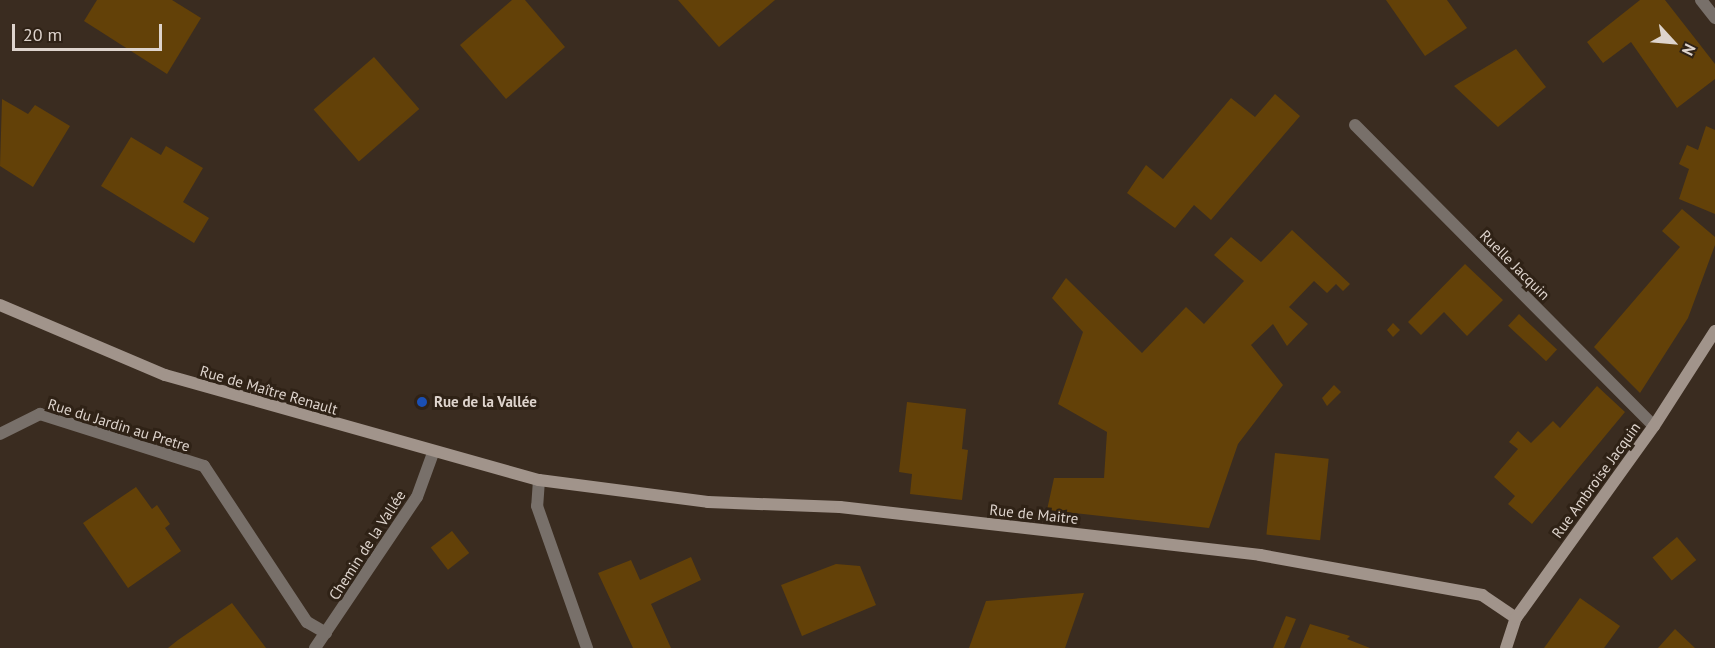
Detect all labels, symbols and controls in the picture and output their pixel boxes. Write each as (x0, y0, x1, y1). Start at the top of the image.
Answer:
scale bar (15, 12, 165, 50)
north arrow (1643, 12, 1703, 72)
text: 20 m (23, 23, 62, 46)
text: N (1678, 41, 1700, 59)
street label: Ruelle Jacquin (1476, 226, 1554, 304)
street label: Rue de Maître Renault (198, 362, 340, 418)
place label: Rue de la Vallée (434, 393, 537, 411)
street label: Rue du Jardin au Pretre (46, 395, 192, 455)
marker: Rue de la Vallée (415, 395, 429, 409)
street label: Rue Ambroise Jacquin (1548, 418, 1644, 542)
street label: Chemin de la Vallée (325, 487, 409, 603)
street label: Rue de Maitre (989, 500, 1079, 528)

